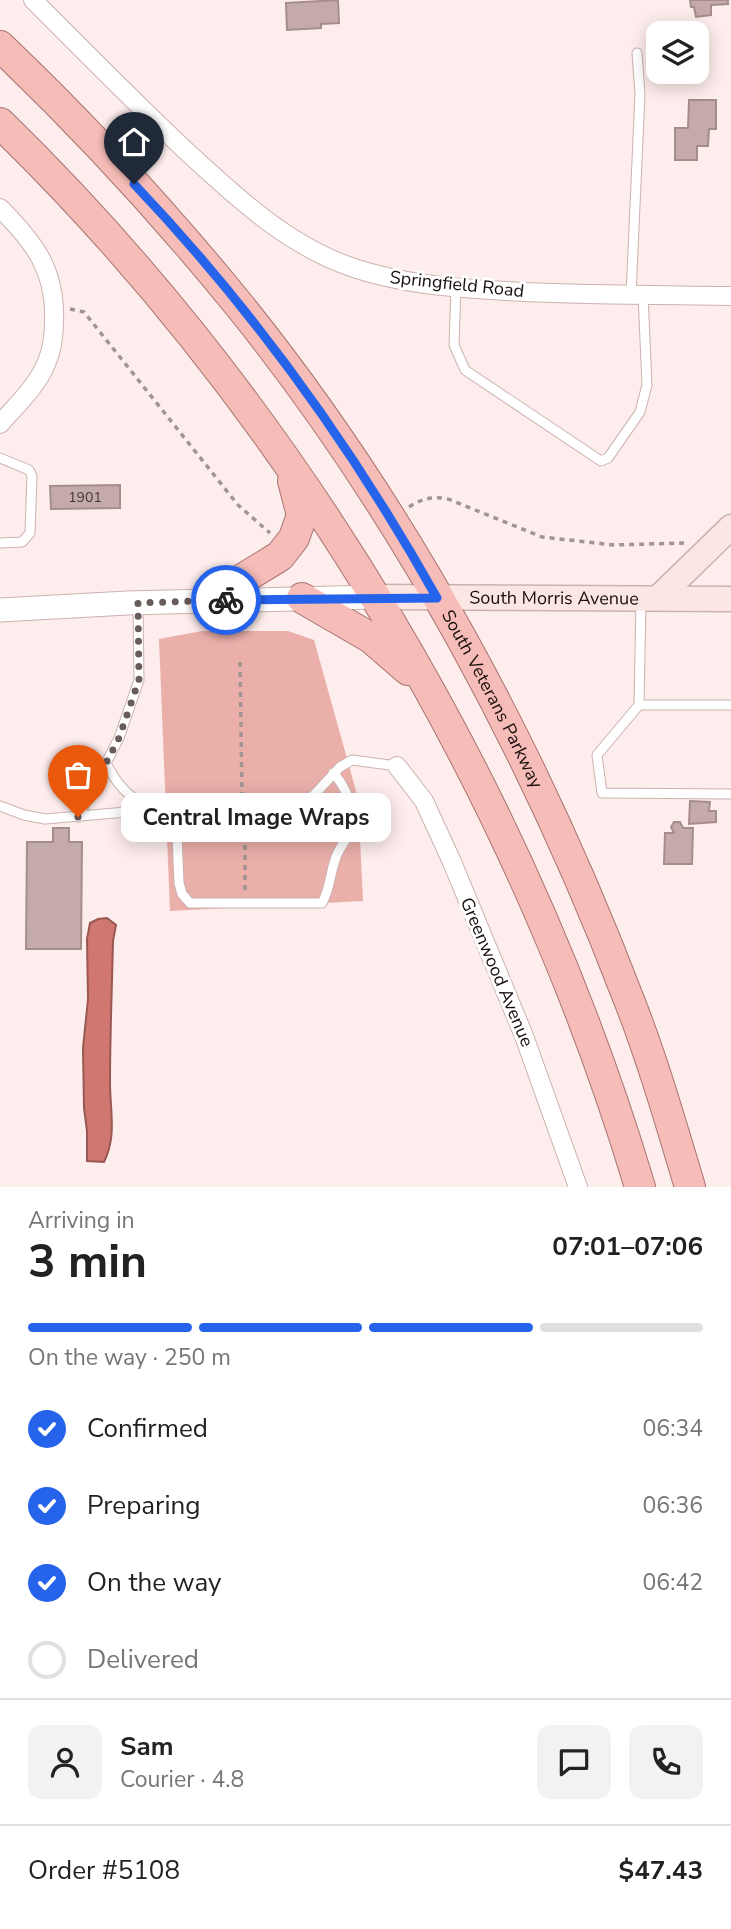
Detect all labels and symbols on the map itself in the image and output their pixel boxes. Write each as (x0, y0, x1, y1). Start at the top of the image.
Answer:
pin (104, 112, 164, 184)
street label: Springfield Road (389, 265, 525, 303)
house number: 1901 (68, 488, 102, 507)
courier (191, 565, 261, 635)
street label: South Morris Avenue (469, 586, 639, 610)
street label: South Veterans Parkway (436, 606, 549, 793)
pin (48, 745, 108, 817)
callout: Central Image Wraps (120, 792, 390, 842)
street label: Greenwood Avenue (455, 894, 539, 1050)

